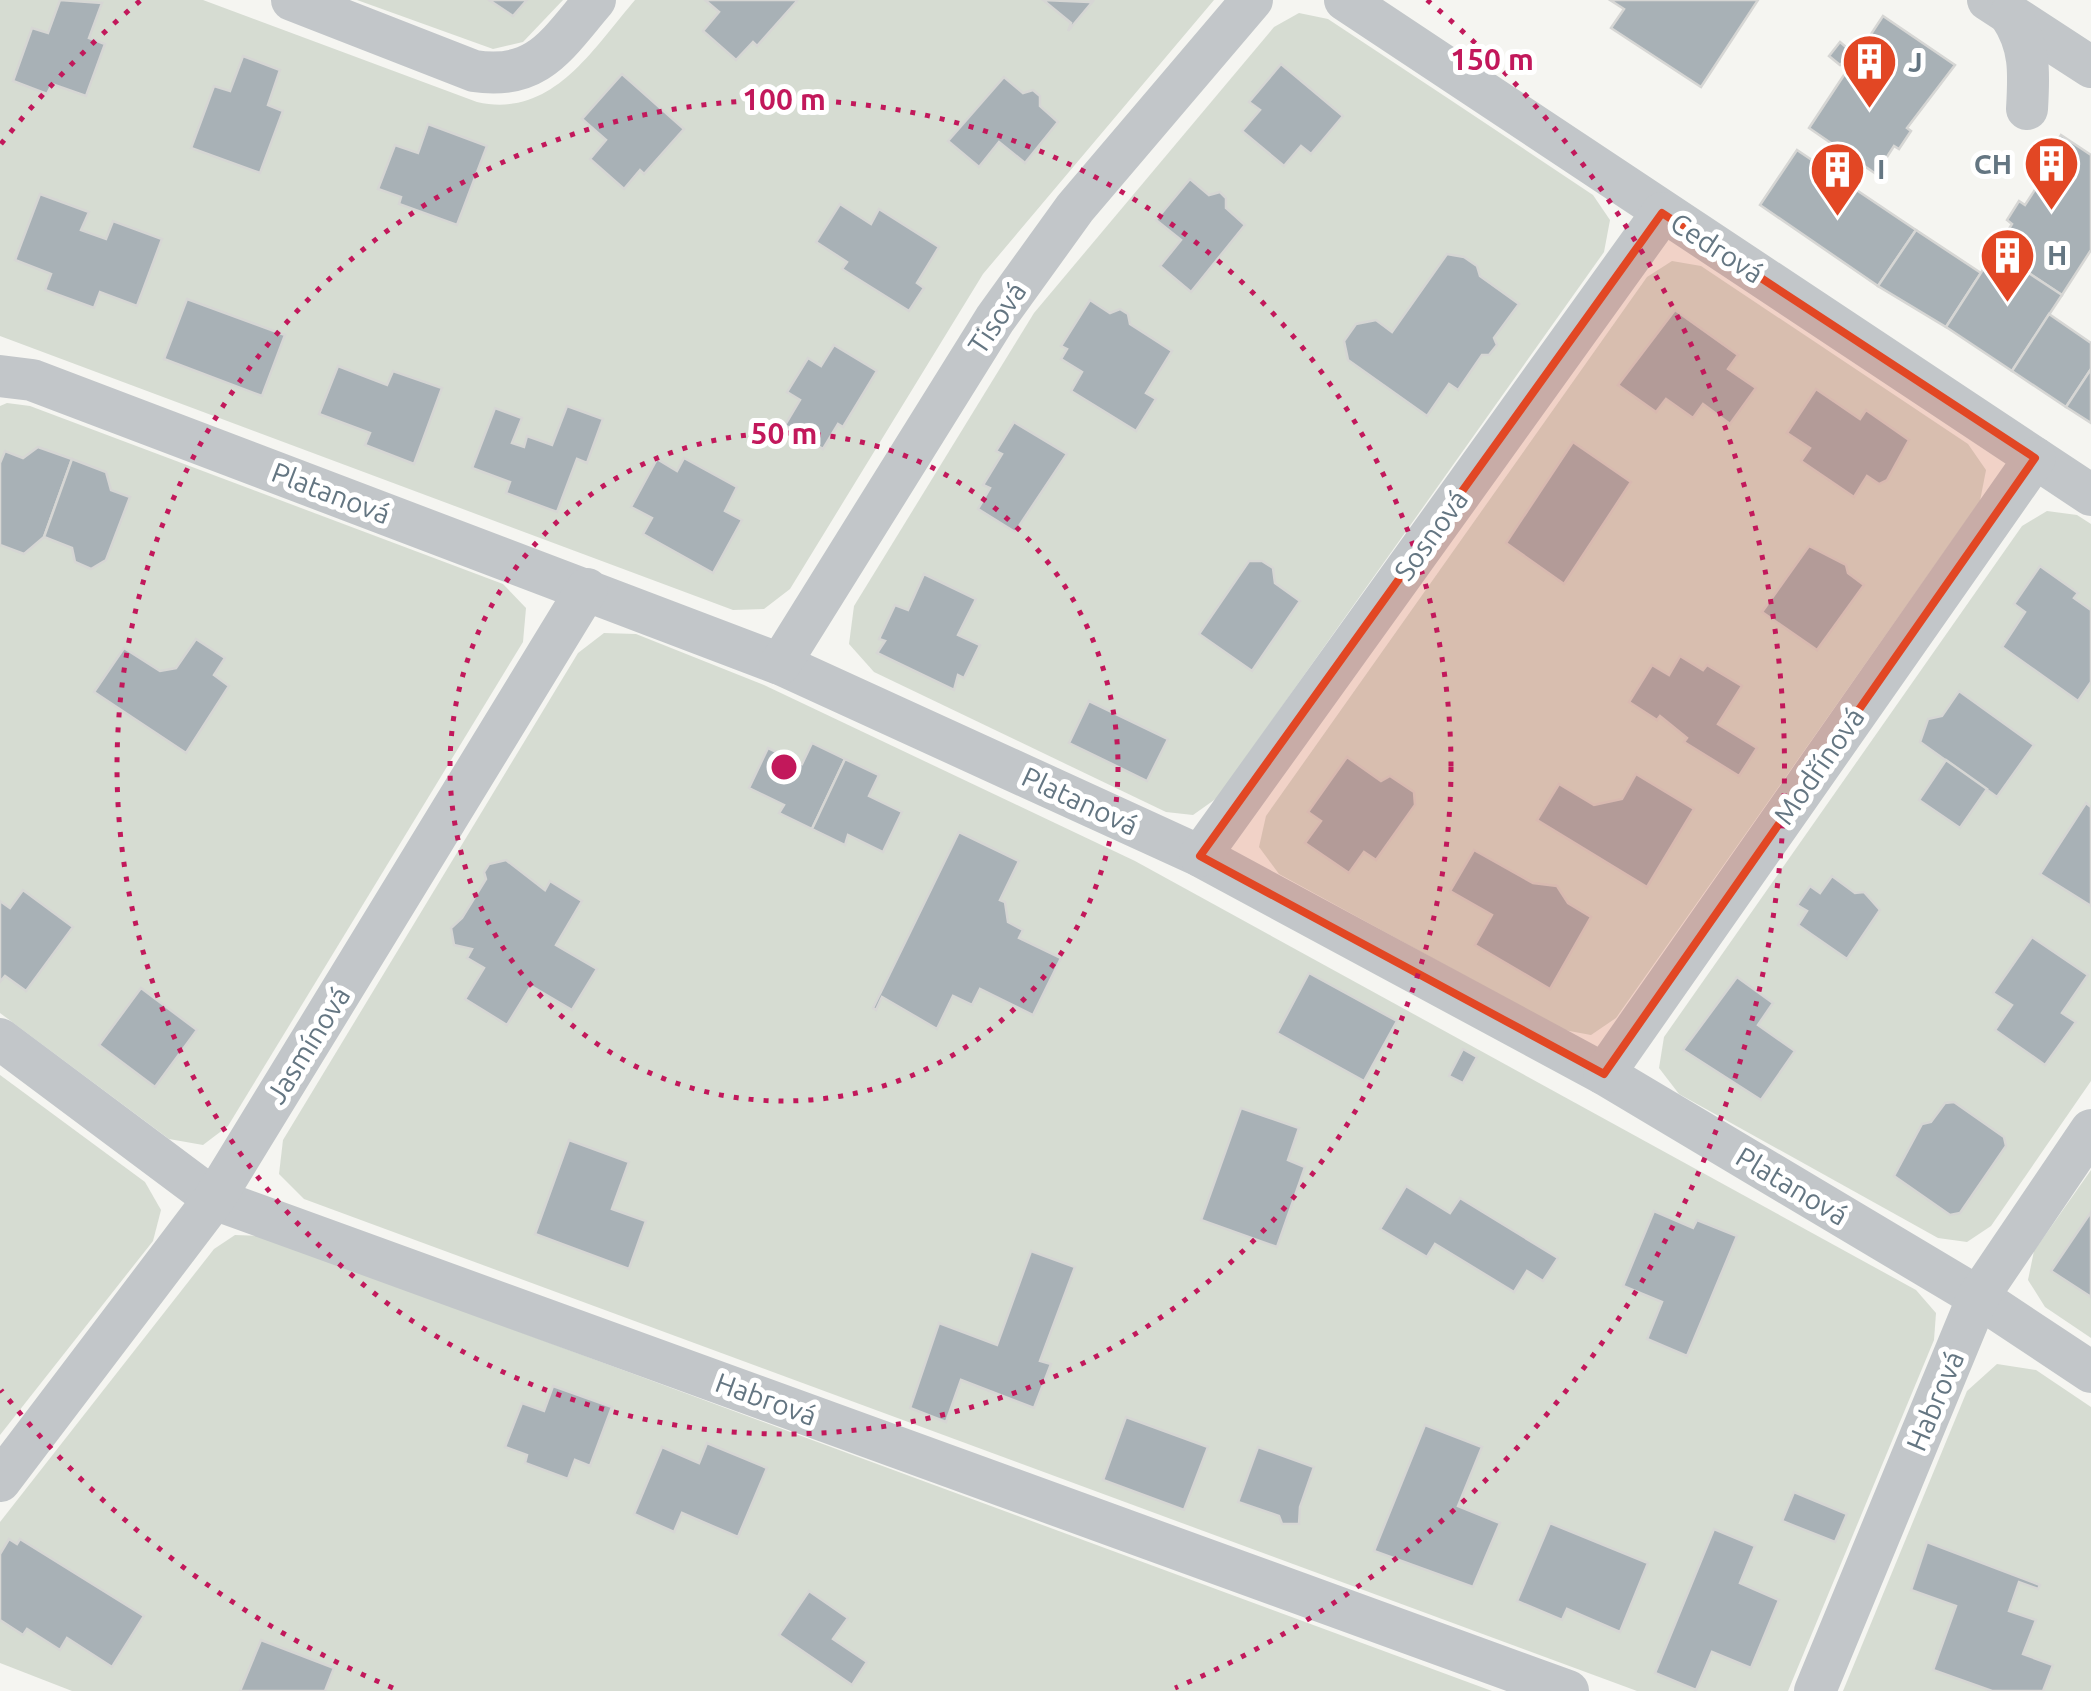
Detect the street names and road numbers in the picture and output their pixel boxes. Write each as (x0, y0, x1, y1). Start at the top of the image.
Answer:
street label: Cedrová (1665, 206, 1769, 289)
street label: Tisová (962, 276, 1032, 359)
street label: Platanová (268, 456, 395, 529)
street label: Sosnová (1388, 484, 1474, 586)
street label: Modřínová (1767, 702, 1870, 830)
street label: Platanová (1017, 760, 1143, 841)
street label: Jasmínová (260, 981, 356, 1109)
street label: Platanová (1731, 1140, 1853, 1231)
street label: Habrová (1900, 1346, 1969, 1455)
street label: Habrová (711, 1366, 821, 1431)

